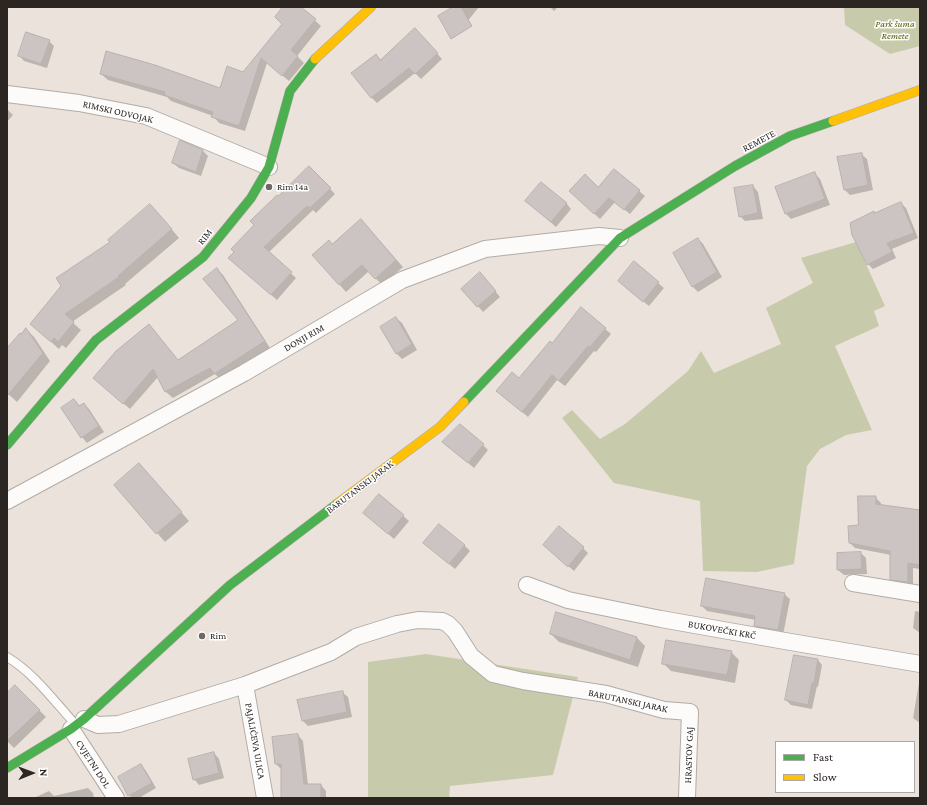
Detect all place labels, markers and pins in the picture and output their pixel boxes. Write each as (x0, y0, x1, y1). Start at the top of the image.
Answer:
place label: Rim 14a (277, 181, 308, 193)
marker: Rim 14a (264, 182, 274, 192)
place label: Rim (210, 630, 226, 642)
marker: Rim (197, 631, 207, 641)

